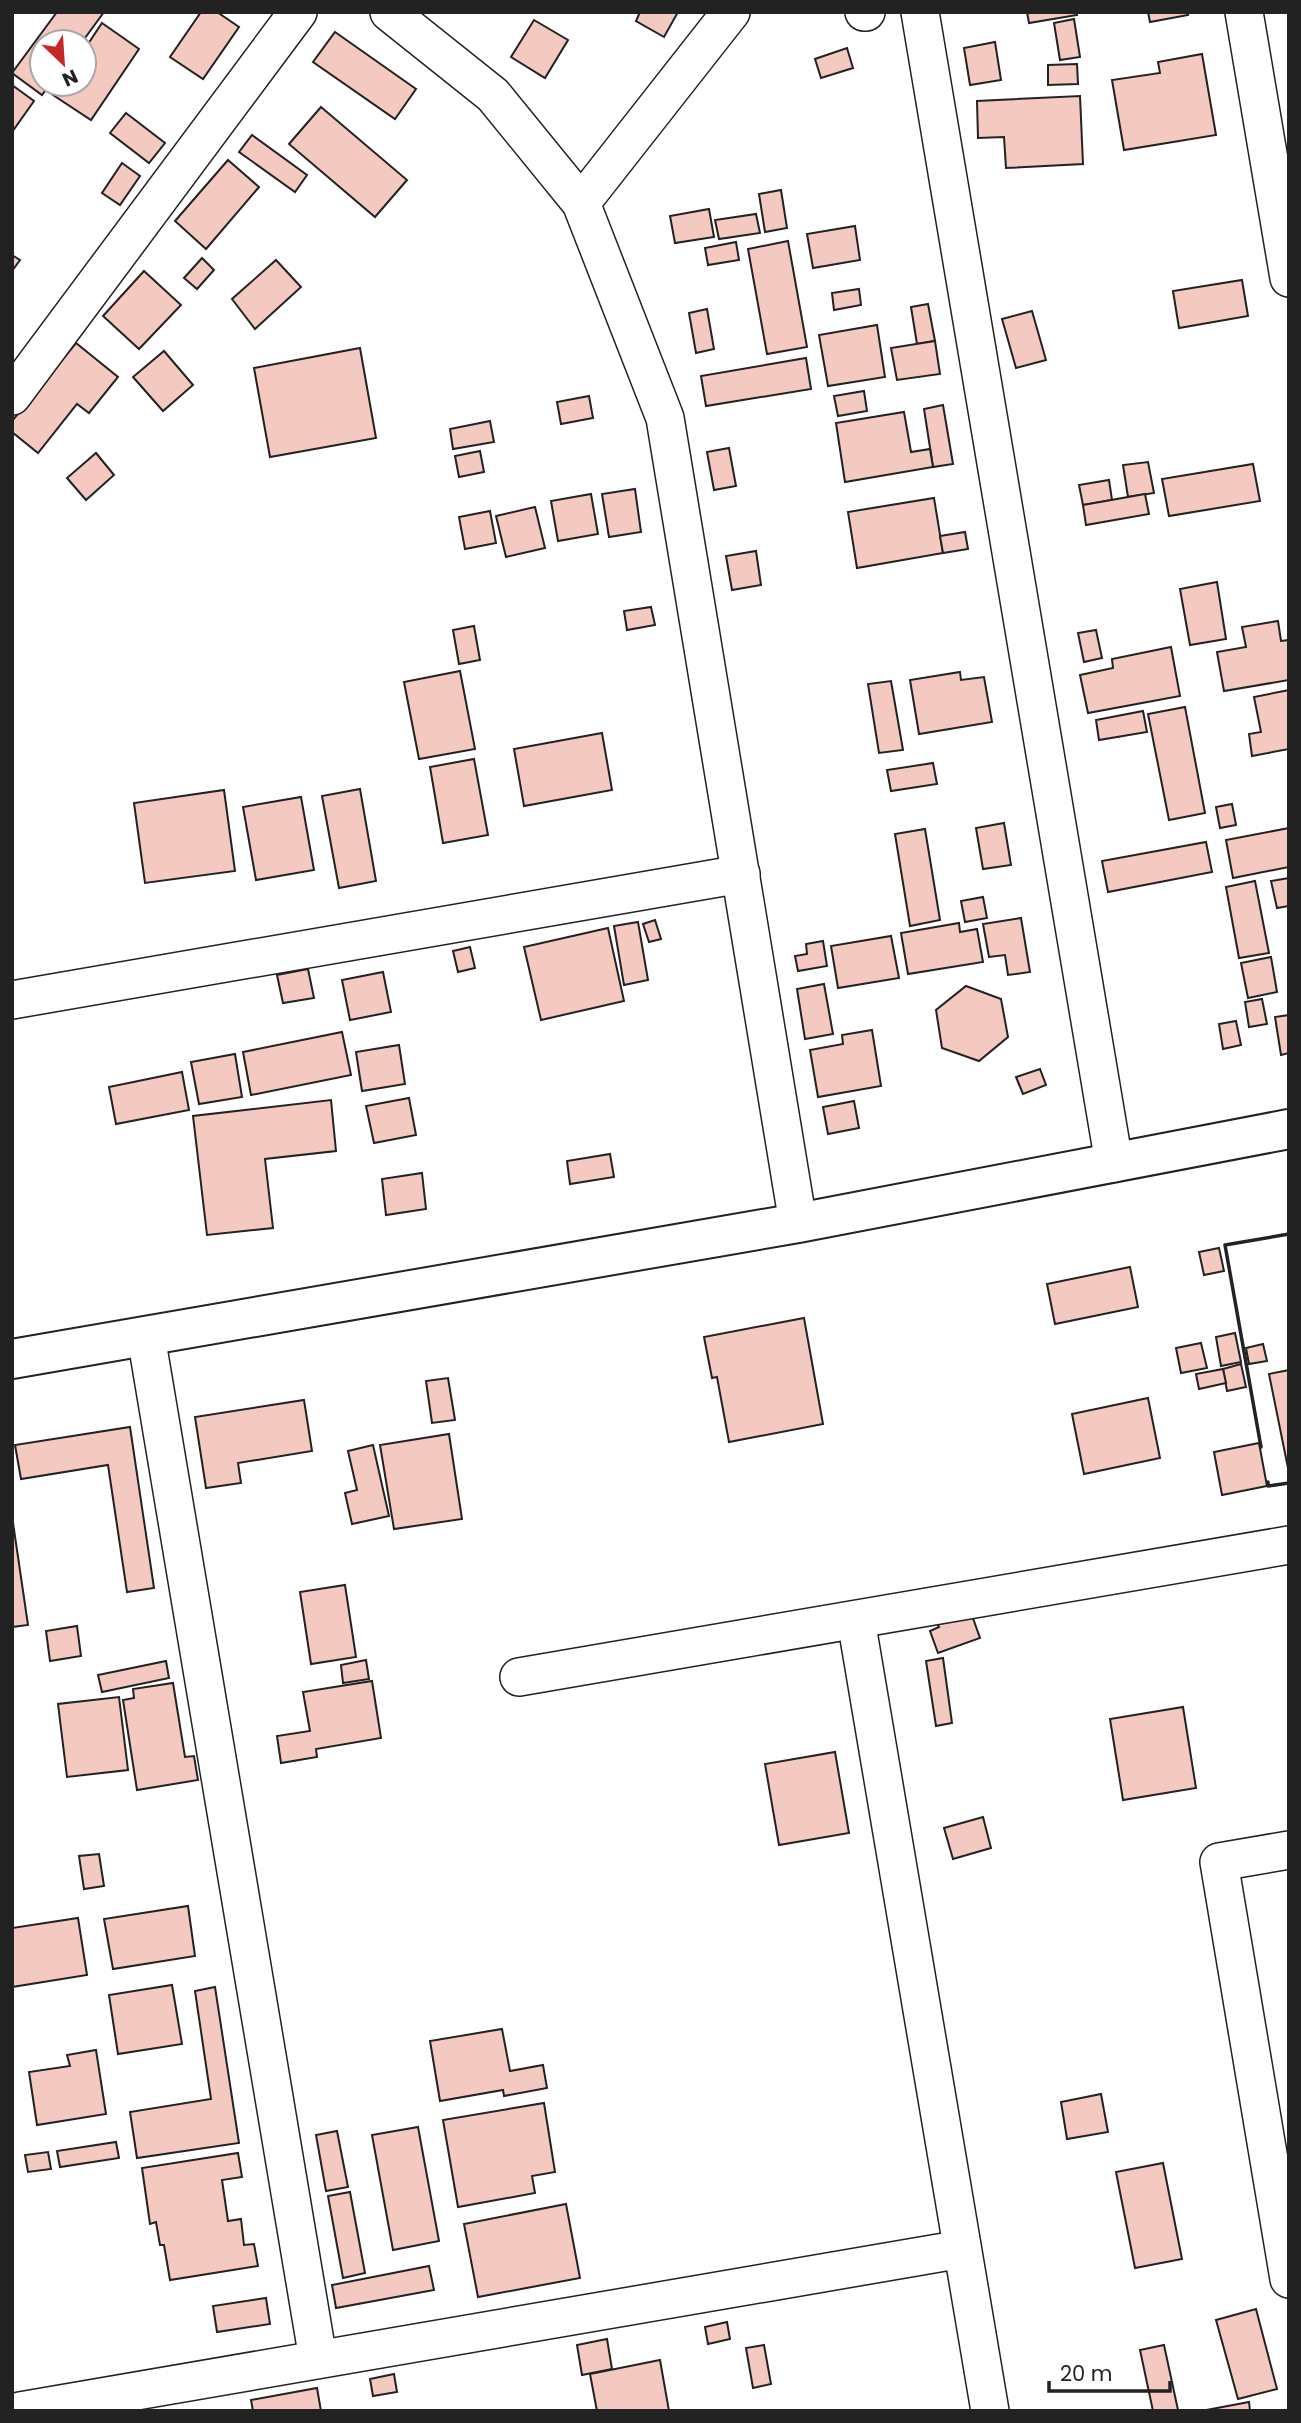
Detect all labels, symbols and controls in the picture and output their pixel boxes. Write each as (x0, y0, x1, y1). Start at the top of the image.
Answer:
north arrow (28, 28, 98, 98)
text: N (58, 63, 82, 93)
scale bar (1049, 2350, 1170, 2394)
text: 20 m (1060, 2359, 1113, 2388)

